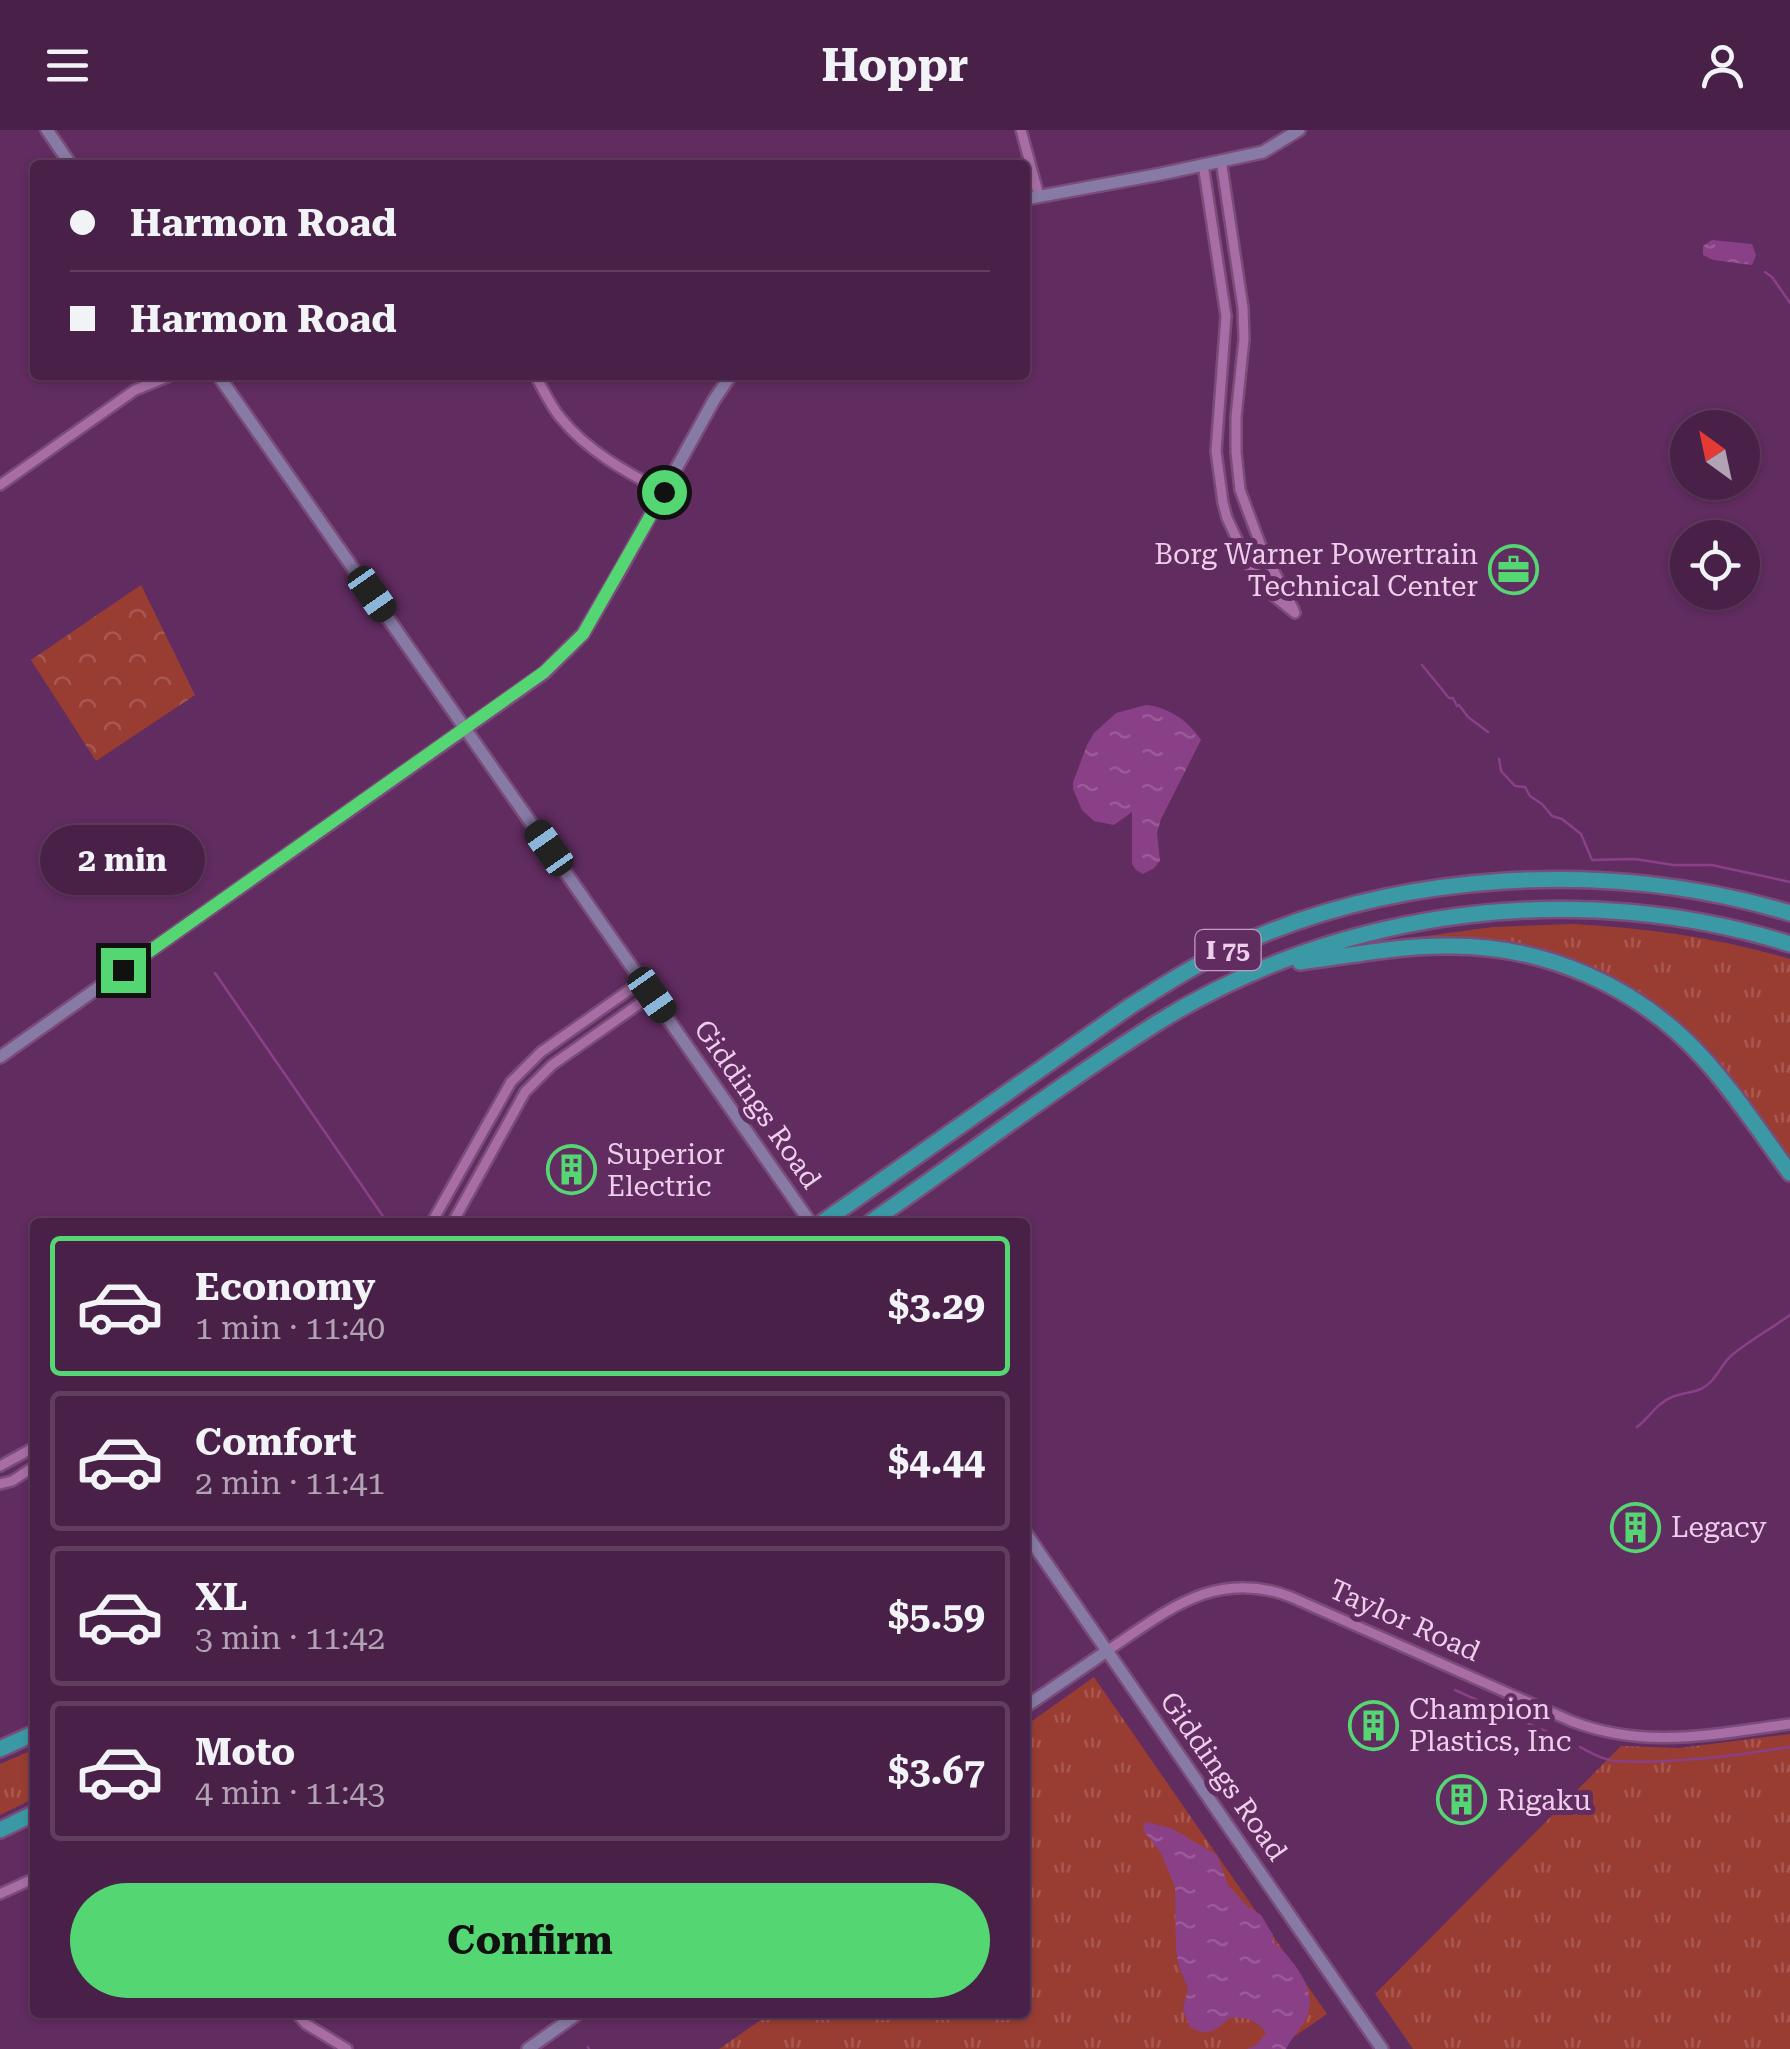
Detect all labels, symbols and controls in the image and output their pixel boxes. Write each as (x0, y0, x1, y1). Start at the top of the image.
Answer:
icon: menu (40, 38, 95, 93)
icon: person (1695, 38, 1750, 93)
text: Hoppr (822, 39, 968, 92)
text: Harmon Road (130, 201, 397, 245)
text: Harmon Road (130, 297, 397, 341)
north arrow (1670, 410, 1760, 500)
map controls (1670, 410, 1760, 610)
route start (642, 470, 687, 515)
button: locate (1670, 520, 1760, 610)
place label: Borg Warner Powertrain Technical Center (1154, 538, 1478, 603)
office icon: Borg Warner Powertrain Technical Center (1487, 544, 1539, 596)
car (343, 561, 401, 627)
car (520, 815, 578, 881)
callout: 2 min (41, 825, 206, 895)
text: 2 min (78, 841, 167, 879)
road number: I 75 (1196, 930, 1260, 970)
route end (101, 948, 146, 993)
car (623, 962, 681, 1028)
street label: Giddings Road (687, 1014, 828, 1195)
place label: Superior Electric (607, 1138, 725, 1203)
building icon: Superior Electric (546, 1144, 598, 1196)
icon: car (75, 1261, 165, 1351)
text: Economy (195, 1265, 375, 1309)
text: $3.29 (888, 1284, 985, 1328)
text: 1 min · 11:40 (195, 1309, 385, 1347)
icon: car (75, 1416, 165, 1506)
text: Comfort (195, 1420, 356, 1464)
text: $4.44 (888, 1439, 985, 1483)
text: 2 min · 11:41 (195, 1464, 385, 1502)
building icon: Legacy (1610, 1501, 1662, 1553)
place label: Legacy (1671, 1511, 1767, 1544)
icon: car (75, 1571, 165, 1661)
street label: Taylor Road (1324, 1573, 1485, 1668)
text: XL (195, 1575, 247, 1619)
text: $5.59 (888, 1594, 985, 1638)
text: 3 min · 11:42 (195, 1619, 385, 1657)
street label: Giddings Road (1153, 1686, 1294, 1867)
place label: Champion Plastics, Inc (1409, 1693, 1571, 1758)
building icon: Champion Plastics, Inc (1348, 1699, 1400, 1751)
icon: car (75, 1726, 165, 1816)
text: Moto (195, 1730, 295, 1774)
text: $3.67 (888, 1749, 985, 1793)
text: 4 min · 11:43 (195, 1774, 385, 1812)
building icon: Rigaku (1436, 1774, 1488, 1826)
place label: Rigaku (1497, 1784, 1591, 1817)
button: Confirm (70, 1883, 990, 1998)

